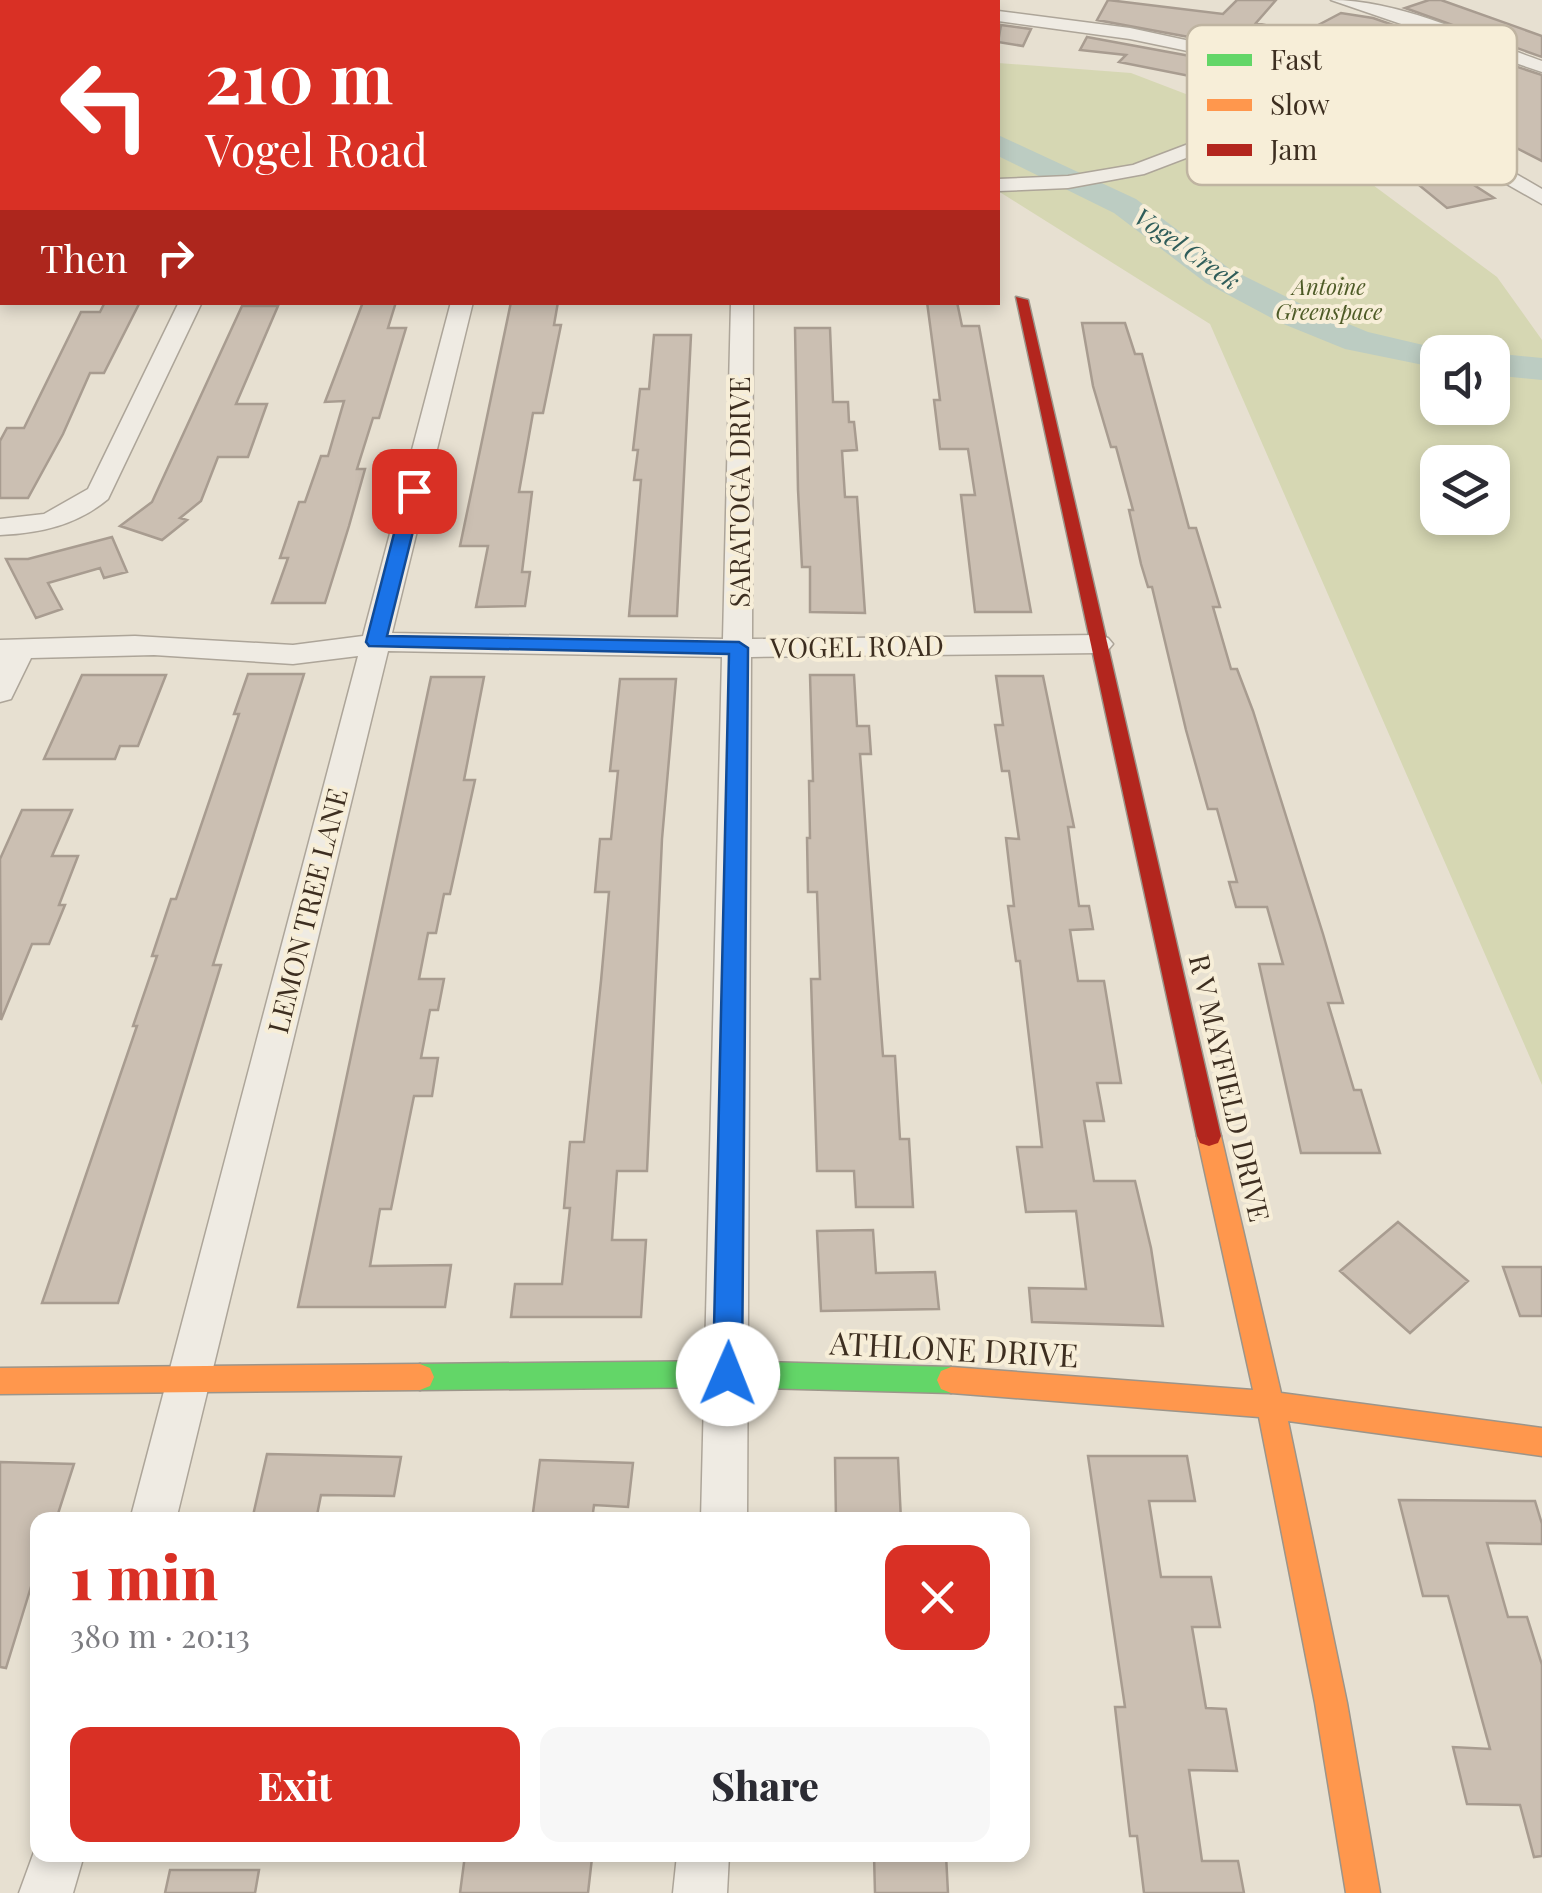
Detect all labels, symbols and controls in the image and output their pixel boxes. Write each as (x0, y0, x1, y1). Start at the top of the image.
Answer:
legend (1187, 25, 1517, 185)
text: 210 m (205, 28, 393, 122)
icon: left (40, 40, 170, 170)
text: Fast (1270, 40, 1323, 77)
text: Slow (1270, 85, 1330, 122)
text: Vogel Road (205, 118, 428, 178)
text: Jam (1269, 130, 1317, 167)
water label: Vogel Creek (1128, 199, 1247, 296)
icon: right (148, 230, 203, 285)
text: Then (40, 232, 128, 283)
park label: Antoine Greenspace (1275, 271, 1383, 326)
map controls (1420, 335, 1510, 535)
button: sound (1420, 335, 1510, 425)
street label: SARATOGA DRIVE (720, 376, 757, 608)
button: layers (1420, 445, 1510, 535)
pin (372, 449, 457, 534)
icon: arrive (387, 464, 442, 519)
street label: VOGEL ROAD (769, 625, 944, 666)
street label: LEMON TREE LANE (258, 784, 355, 1037)
street label: R V MAYFIELD DRIVE (1182, 950, 1279, 1225)
street label: ATHLONE DRIVE (828, 1319, 1080, 1375)
position arrow (676, 1322, 780, 1426)
text: 1 min (70, 1535, 218, 1615)
button: close (885, 1545, 990, 1650)
text: 380 m · 20:13 (70, 1613, 250, 1656)
button: Exit (70, 1727, 520, 1842)
button: Share (540, 1727, 990, 1842)

